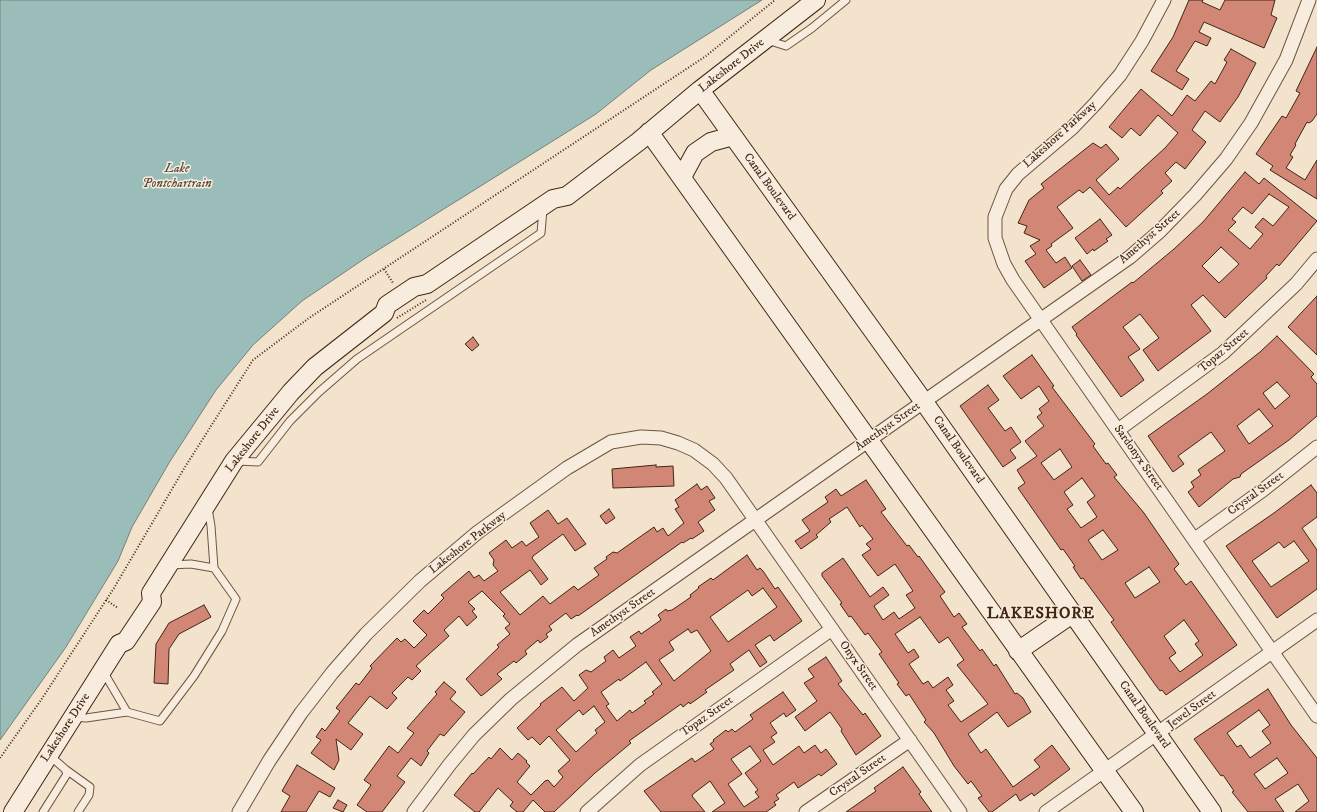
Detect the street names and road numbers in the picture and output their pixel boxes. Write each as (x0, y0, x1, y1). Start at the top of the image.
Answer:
street label: Lakeshore Drive (696, 36, 768, 96)
street label: Lakeshore Parkway (1020, 98, 1100, 172)
street label: Canal Boulevard (740, 151, 798, 223)
street label: Amethyst Street (1117, 207, 1183, 267)
street label: Topaz Street (1196, 326, 1252, 376)
street label: Amethyst Street (853, 399, 923, 455)
street label: Lakeshore Drive (223, 404, 283, 476)
street label: Canal Boulevard (929, 413, 987, 487)
street label: Sardonyx Street (1110, 423, 1166, 493)
street label: Crystal Street (1225, 469, 1287, 519)
street label: Lakeshore Parkway (427, 509, 509, 577)
street label: Amethyst Street (588, 585, 658, 641)
street label: Onyx Street (836, 638, 880, 694)
street label: Canal Boulevard (1115, 678, 1173, 752)
street label: Jewel Street (1165, 688, 1219, 732)
street label: Lakeshore Drive (38, 691, 94, 765)
street label: Topaz Street (678, 694, 736, 740)
street label: Crystal Street (827, 751, 889, 801)

